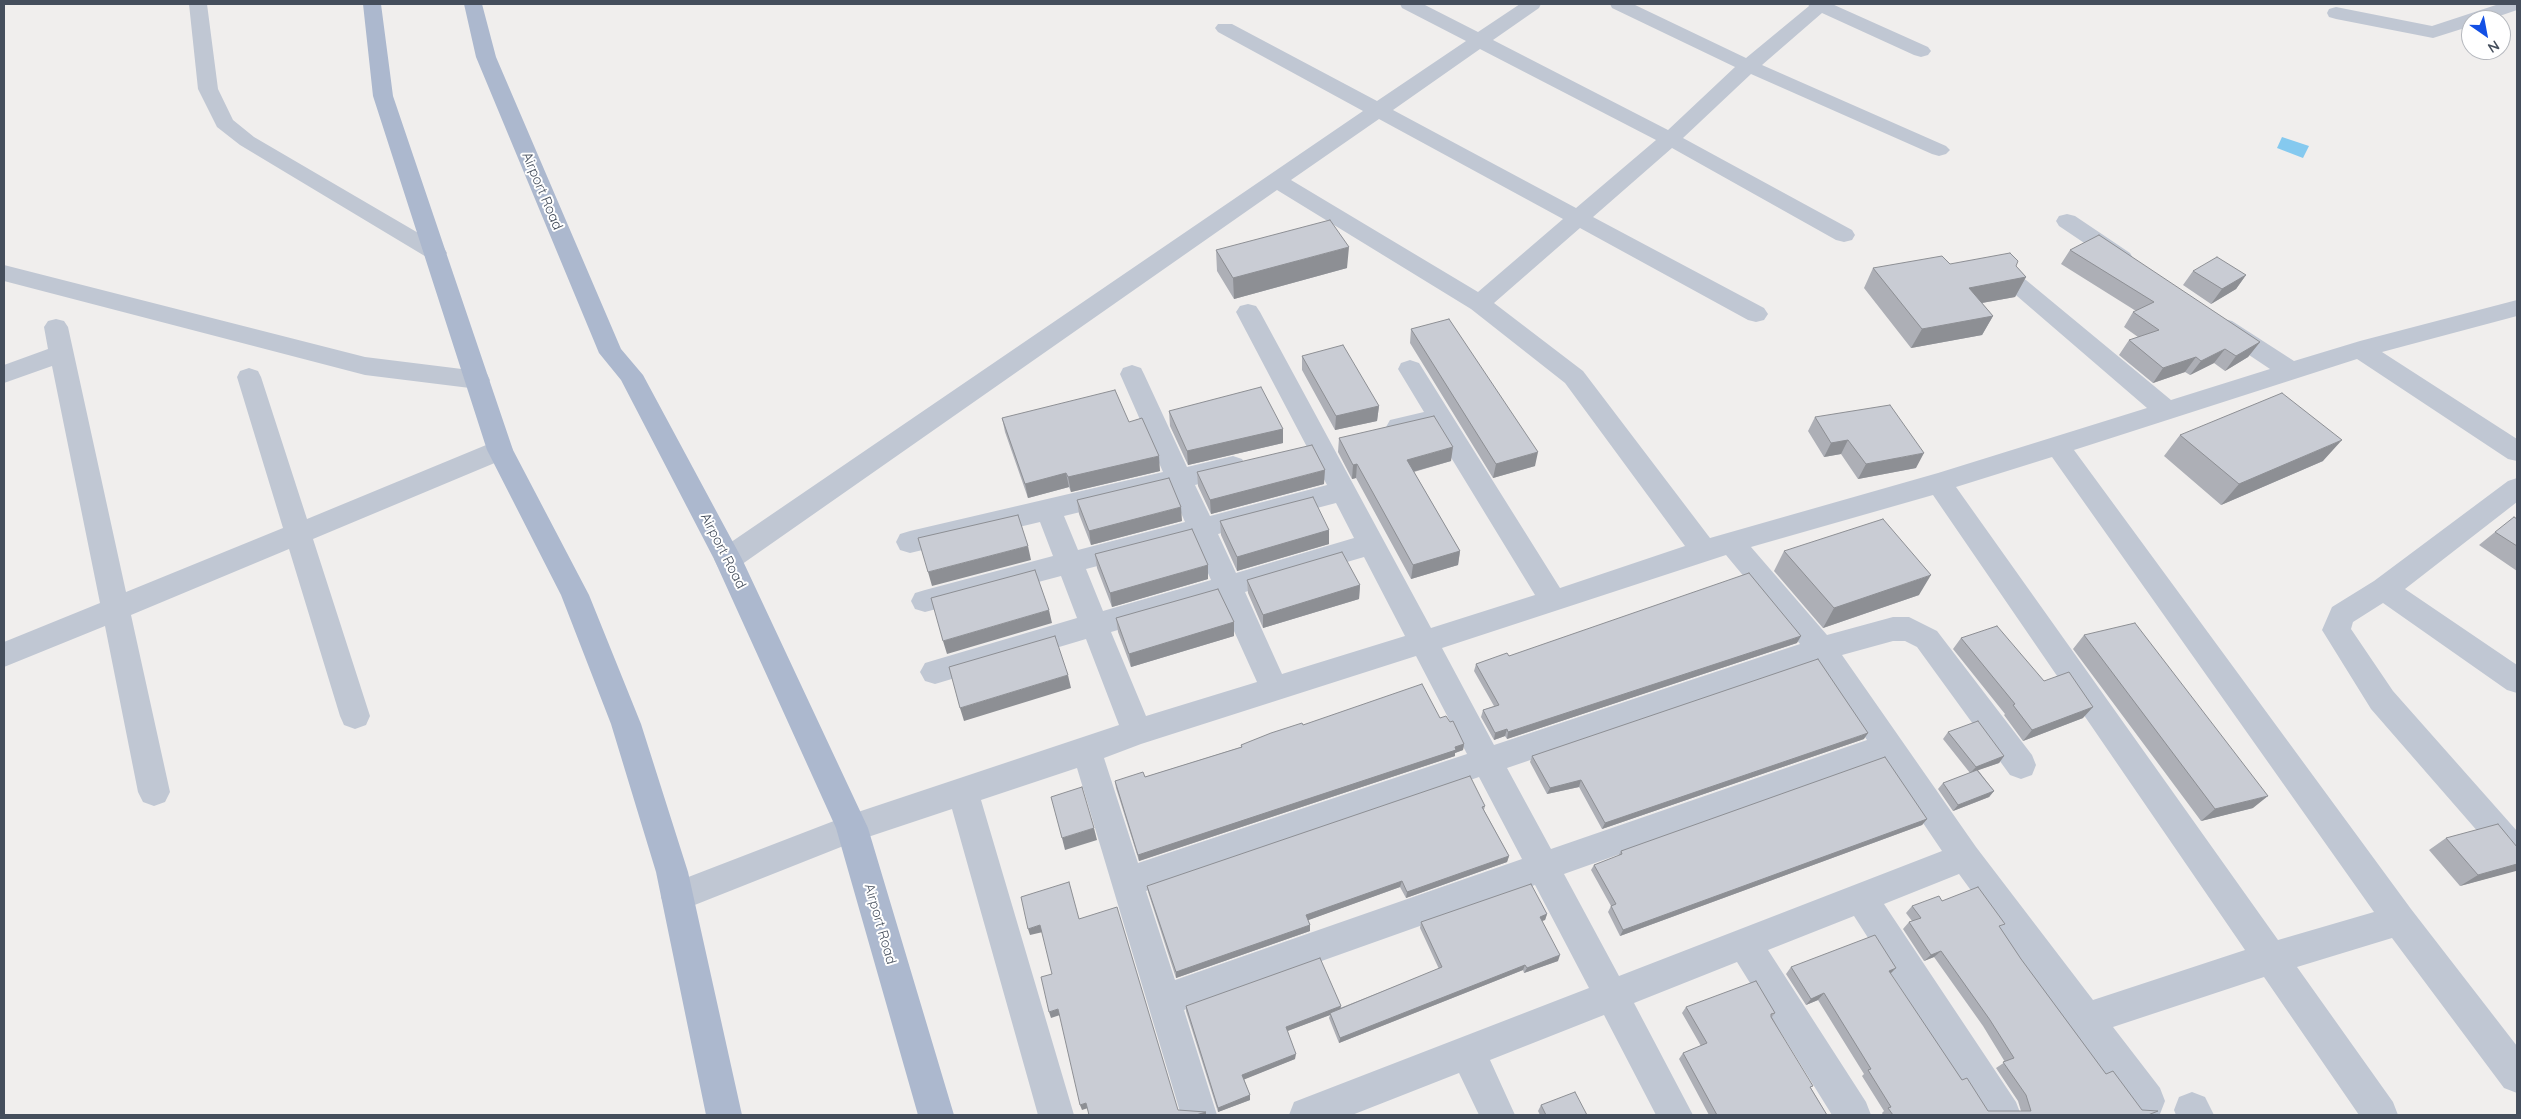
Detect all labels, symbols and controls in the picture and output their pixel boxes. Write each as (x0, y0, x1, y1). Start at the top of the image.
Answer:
north arrow (2461, 10, 2511, 60)
text: N (2484, 36, 2503, 57)
street label: Airport Road (518, 149, 566, 233)
street label: Airport Road (697, 510, 749, 592)
street label: Airport Road (860, 882, 900, 966)

